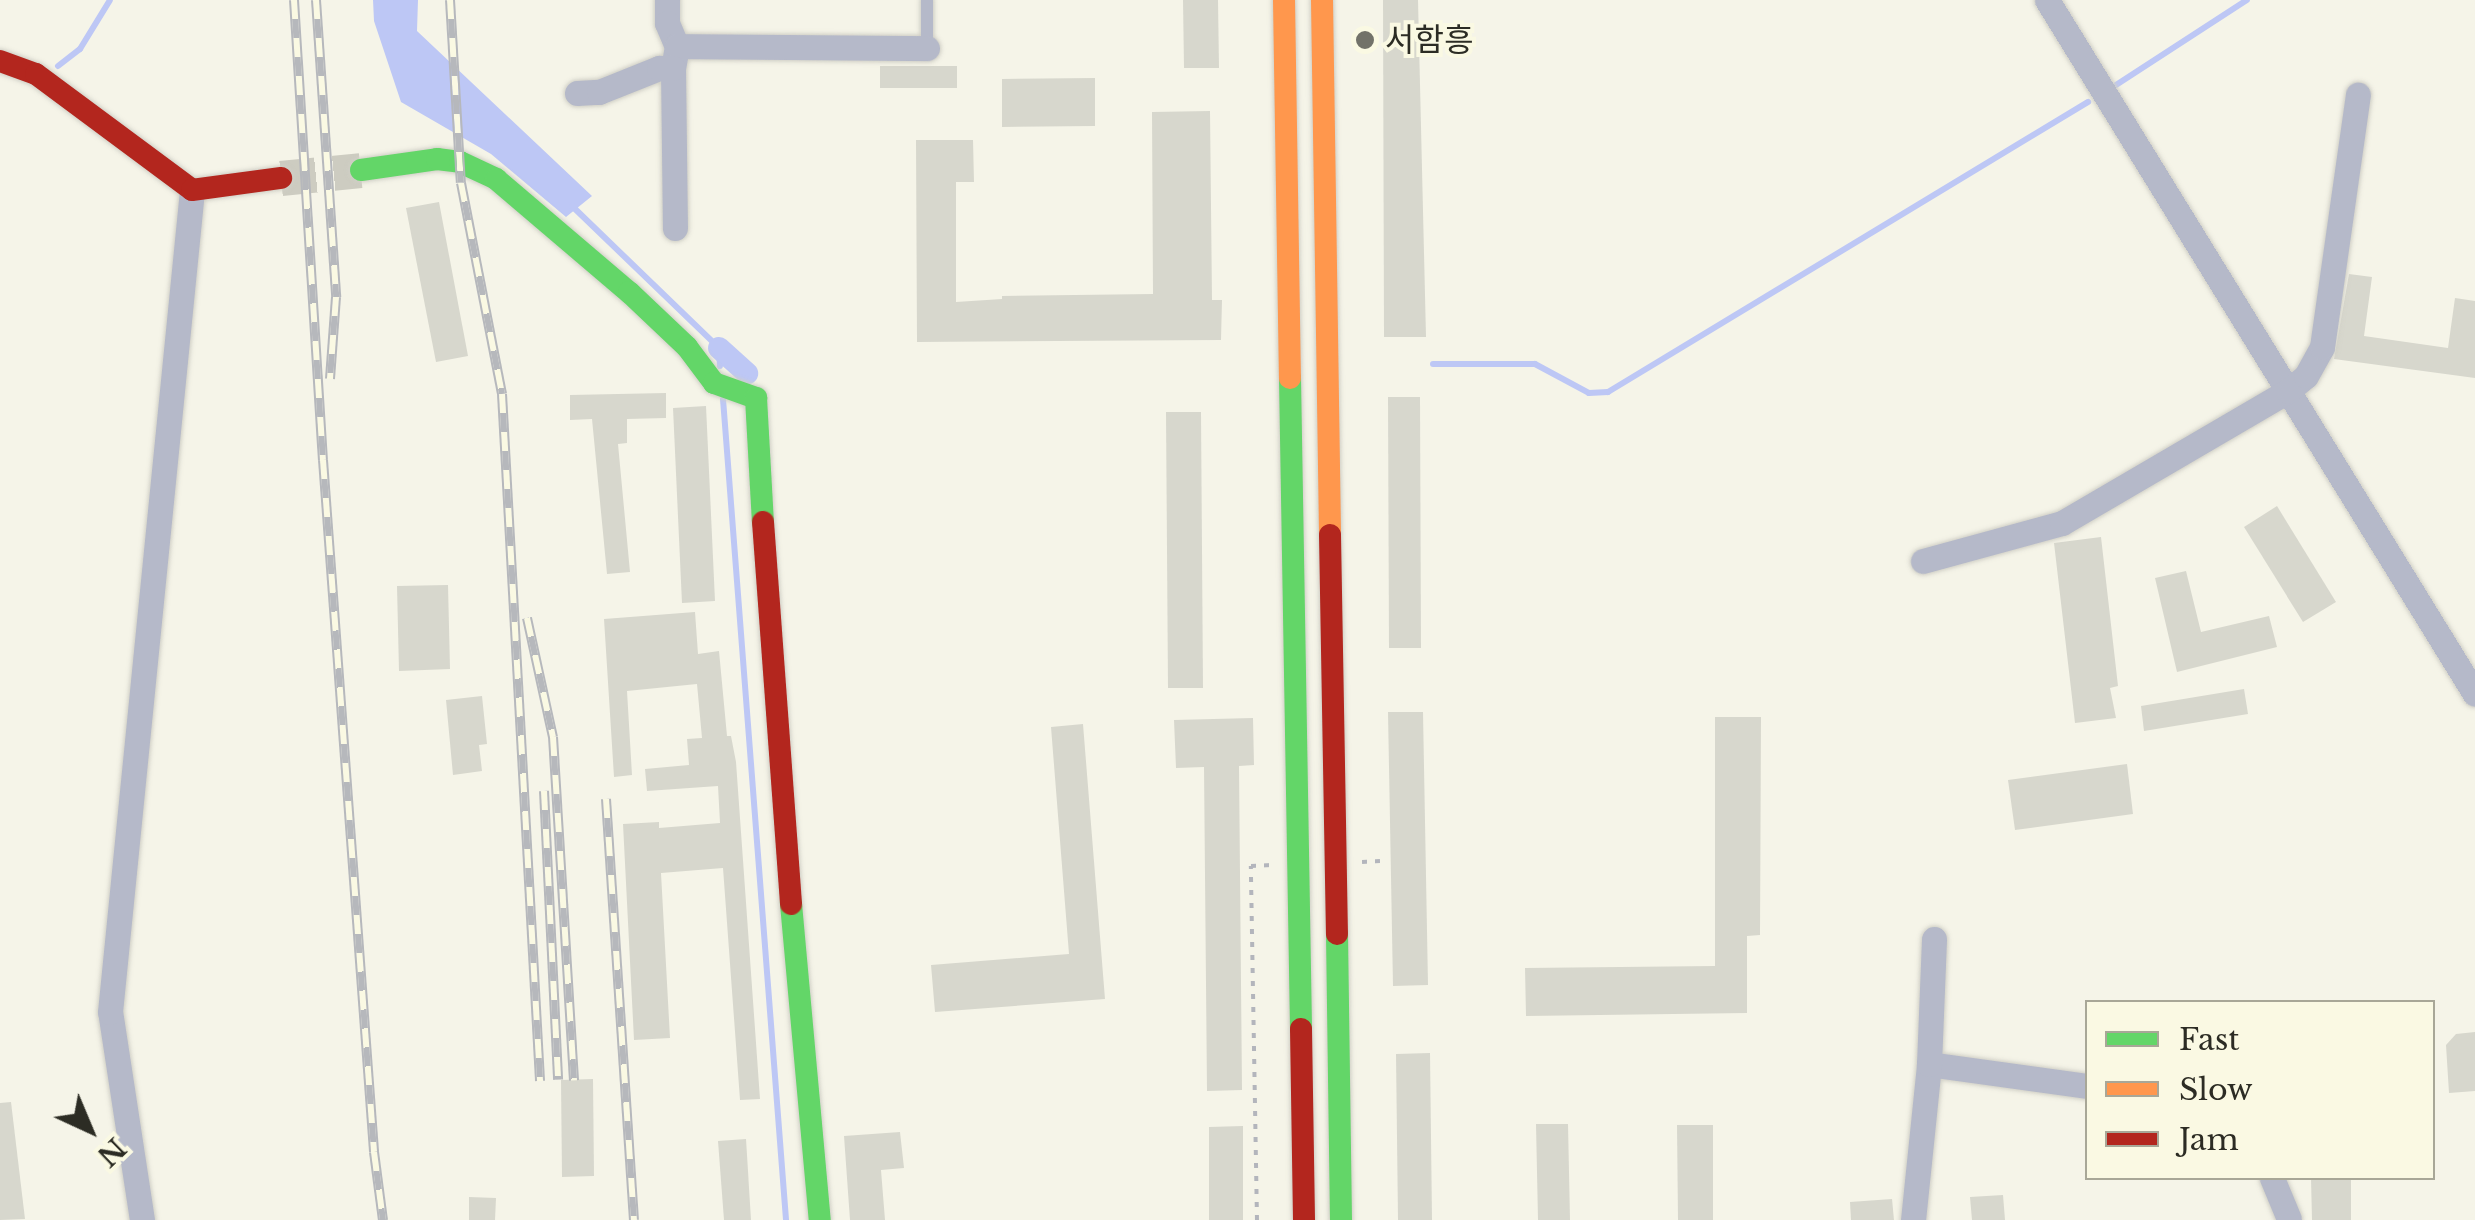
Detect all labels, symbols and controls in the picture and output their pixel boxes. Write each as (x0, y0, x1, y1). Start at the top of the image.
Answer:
place label: 서함흥 (1385, 21, 1473, 59)
marker: 서함흥 (1354, 29, 1376, 51)
legend (2085, 1000, 2435, 1180)
text: Fast (2179, 1021, 2240, 1058)
text: Slow (2179, 1071, 2253, 1108)
north arrow (40, 1080, 140, 1180)
text: Jam (2179, 1121, 2239, 1158)
text: N (90, 1130, 133, 1174)

